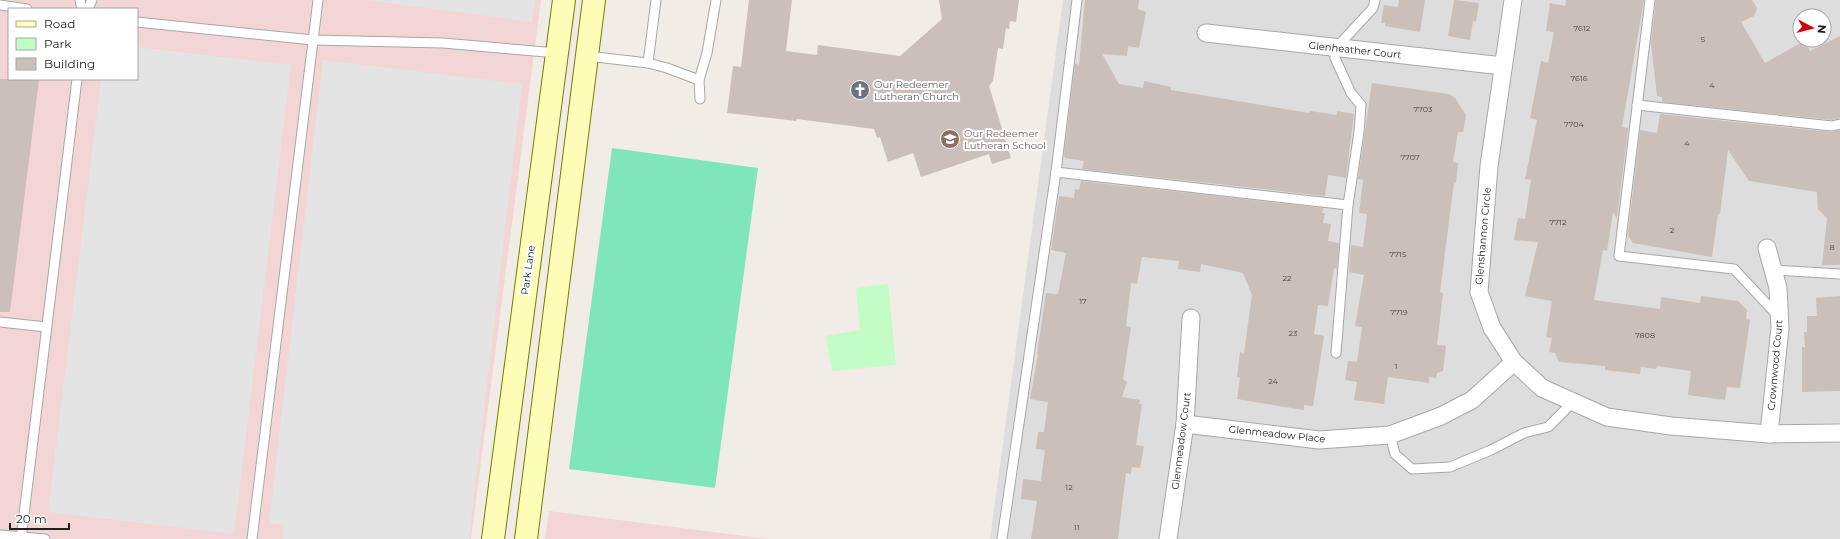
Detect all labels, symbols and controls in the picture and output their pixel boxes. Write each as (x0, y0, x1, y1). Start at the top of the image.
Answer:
legend (8, 8, 138, 80)
north arrow (1792, 8, 1832, 48)
text: Road (44, 16, 75, 31)
house number: 7612 (1574, 23, 1591, 33)
text: N (1814, 24, 1829, 34)
house number: 5 (1701, 34, 1706, 44)
text: Park (44, 36, 72, 51)
street label: Glenheather Court (1308, 39, 1402, 61)
text: Building (44, 56, 95, 71)
house number: 7616 (1570, 73, 1588, 83)
place label: Our Redeemer Lutheran Church (874, 78, 959, 103)
church icon: Our Redeemer Lutheran Church (849, 79, 871, 101)
house number: 4 (1709, 80, 1715, 90)
house number: 7703 (1414, 104, 1433, 114)
house number: 7704 (1564, 119, 1585, 129)
place label: Our Redeemer Lutheran School (964, 127, 1046, 152)
school or university icon: Our Redeemer Lutheran School (939, 128, 961, 150)
house number: 4 (1684, 138, 1690, 148)
house number: 7707 (1400, 152, 1420, 162)
street label: Glenshannon Circle (1472, 187, 1494, 285)
house number: 7712 (1550, 217, 1567, 227)
house number: 2 (1670, 225, 1675, 235)
house number: 8 (1829, 242, 1835, 252)
street label: Park Lane (518, 244, 538, 296)
house number: 7715 (1390, 249, 1407, 259)
house number: 22 (1282, 273, 1292, 283)
house number: 17 (1079, 296, 1087, 306)
house number: 7719 (1390, 307, 1408, 317)
street label: Crownwood Court (1765, 319, 1785, 411)
house number: 23 (1288, 328, 1298, 338)
house number: 7808 (1635, 330, 1655, 340)
house number: 1 (1395, 361, 1397, 371)
house number: 24 (1268, 376, 1279, 386)
street label: Glenmeadow Court (1169, 392, 1193, 490)
street label: Glenmeadow Place (1228, 422, 1326, 446)
house number: 12 (1065, 482, 1073, 492)
scale bar (10, 505, 69, 531)
text: 20 m (16, 511, 47, 526)
house number: 11 (1074, 522, 1080, 532)

